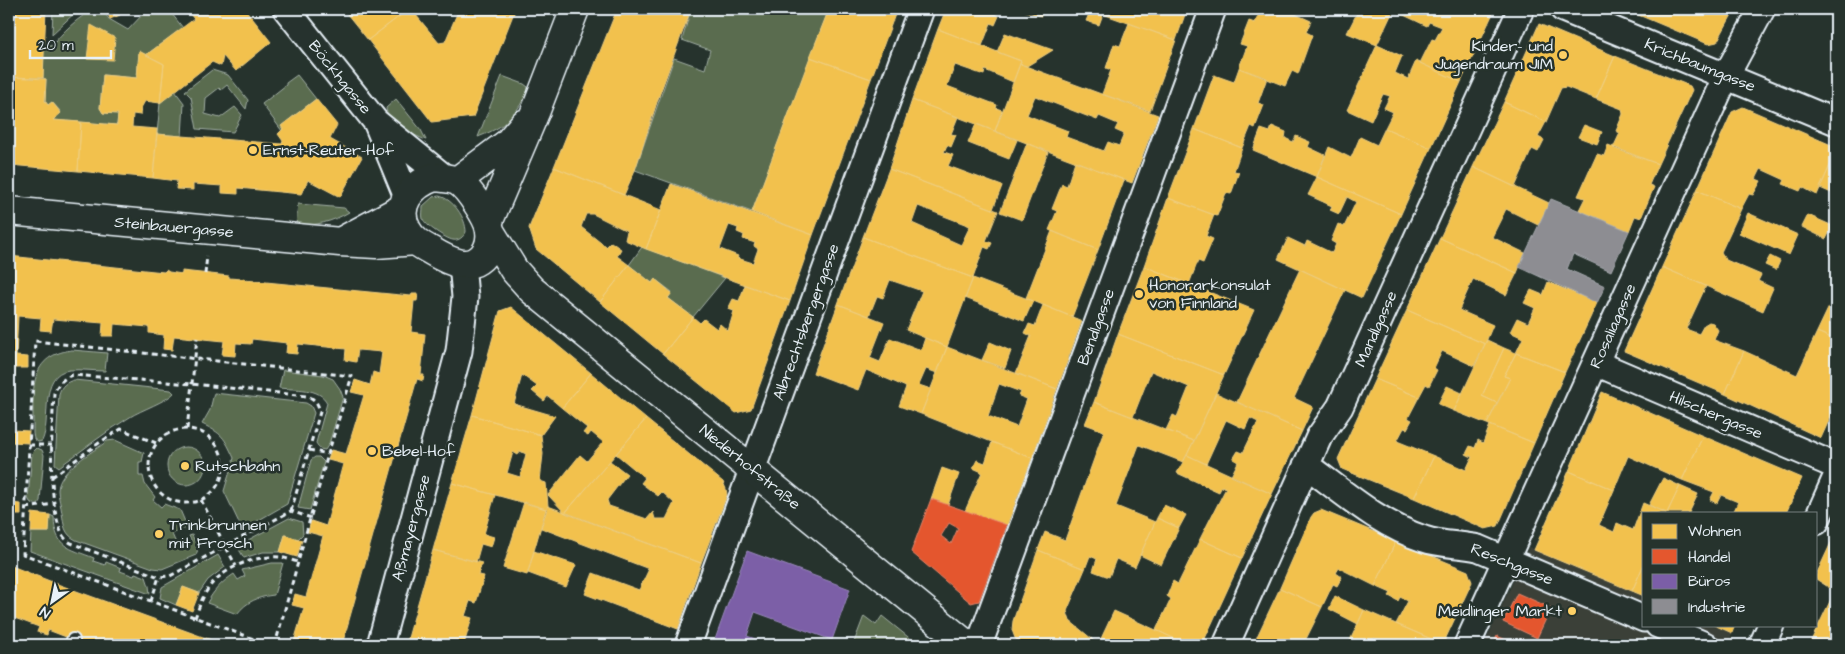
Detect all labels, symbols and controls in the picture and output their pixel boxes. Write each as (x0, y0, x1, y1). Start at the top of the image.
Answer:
scale bar (30, 28, 111, 60)
street label: Krichbaumgasse (1641, 33, 1759, 98)
text: 20 m (38, 35, 74, 56)
street label: Böckhgasse (303, 35, 377, 120)
place label: Kinder- und Jugendraum JIM (1435, 35, 1553, 76)
marker: Kinder- und Jugendraum JIM (1557, 49, 1569, 61)
place label: Ernst-Reuter-Hof (263, 139, 395, 161)
marker: Ernst-Reuter-Hof (247, 144, 259, 156)
street label: Steinbauergasse (113, 211, 235, 244)
street label: Albrechtsbergergasse (767, 240, 846, 404)
place label: Honorarkonsulat von Finnland (1149, 274, 1271, 314)
street label: Rosaliagasse (1584, 280, 1643, 372)
street label: Bendlgasse (1072, 285, 1121, 369)
street label: Mandlgasse (1349, 287, 1404, 371)
marker: Honorarkonsulat von Finnland (1133, 288, 1145, 300)
street label: Hilschergasse (1666, 385, 1766, 446)
street label: Niederhofstraße (695, 419, 806, 515)
place label: Bebel-Hof (382, 440, 456, 462)
marker: Bebel-Hof (366, 445, 378, 457)
place label: Rutschbahn (195, 455, 280, 477)
marker: Rutschbahn (179, 460, 191, 472)
street label: Aßmayergasse (386, 472, 437, 584)
legend (1642, 512, 1818, 626)
place label: Trinkbrunnen mit Frosch (169, 514, 267, 554)
text: Wohnen (1688, 521, 1742, 542)
marker: Trinkbrunnen mit Frosch (153, 528, 165, 540)
street label: Reschgasse (1467, 537, 1557, 592)
text: Handel (1688, 547, 1730, 568)
text: Büros (1688, 571, 1731, 592)
north arrow (28, 576, 78, 626)
text: Industrie (1688, 597, 1745, 618)
place label: Meidlinger Markt (1438, 600, 1563, 623)
text: N (36, 601, 55, 623)
marker: Meidlinger Markt (1566, 605, 1578, 617)

